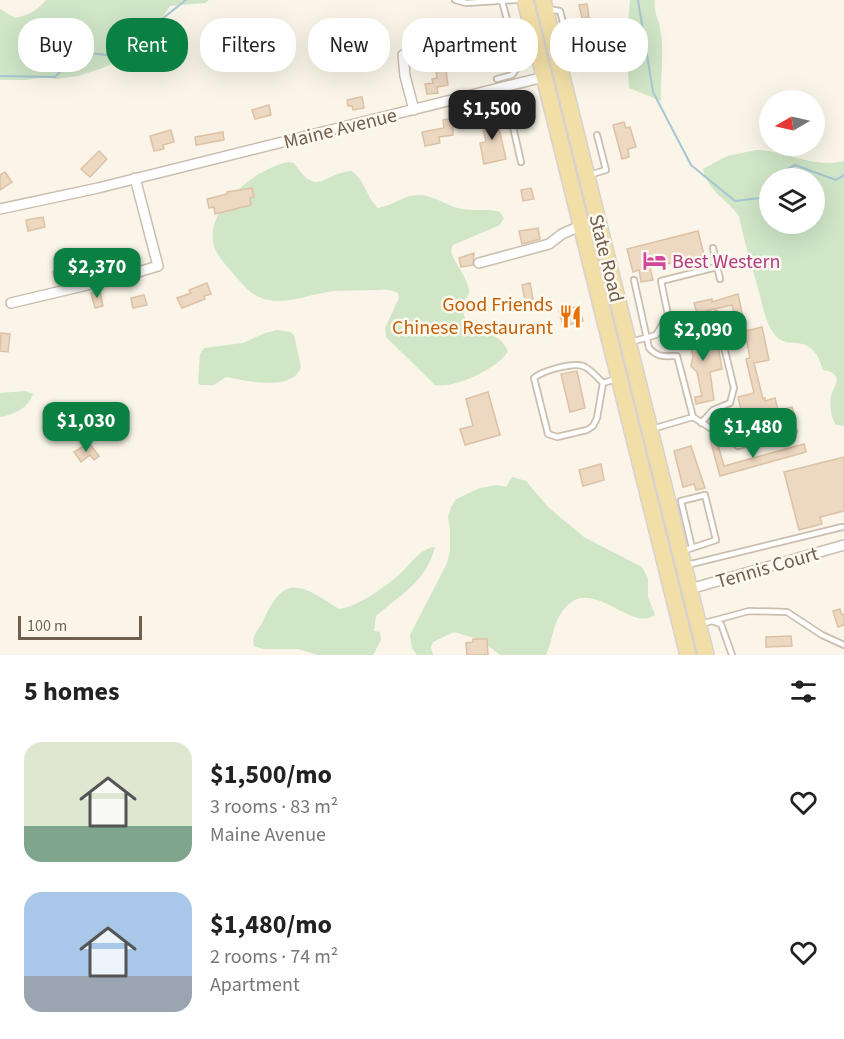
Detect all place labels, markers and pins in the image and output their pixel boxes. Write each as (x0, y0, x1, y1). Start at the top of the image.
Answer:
pin: $1,500 (443, 90, 541, 141)
pin: $2,370 (48, 248, 146, 299)
hotel icon: Best Western (641, 248, 667, 274)
place label: Best Western (672, 248, 780, 276)
place label: Good Friends Chinese Restaurant (392, 291, 553, 342)
restaurant icon: Good Friends Chinese Restaurant (558, 303, 584, 329)
pin: $2,090 (654, 311, 752, 362)
pin: $1,030 (37, 402, 135, 453)
pin: $1,480 (704, 408, 802, 459)

